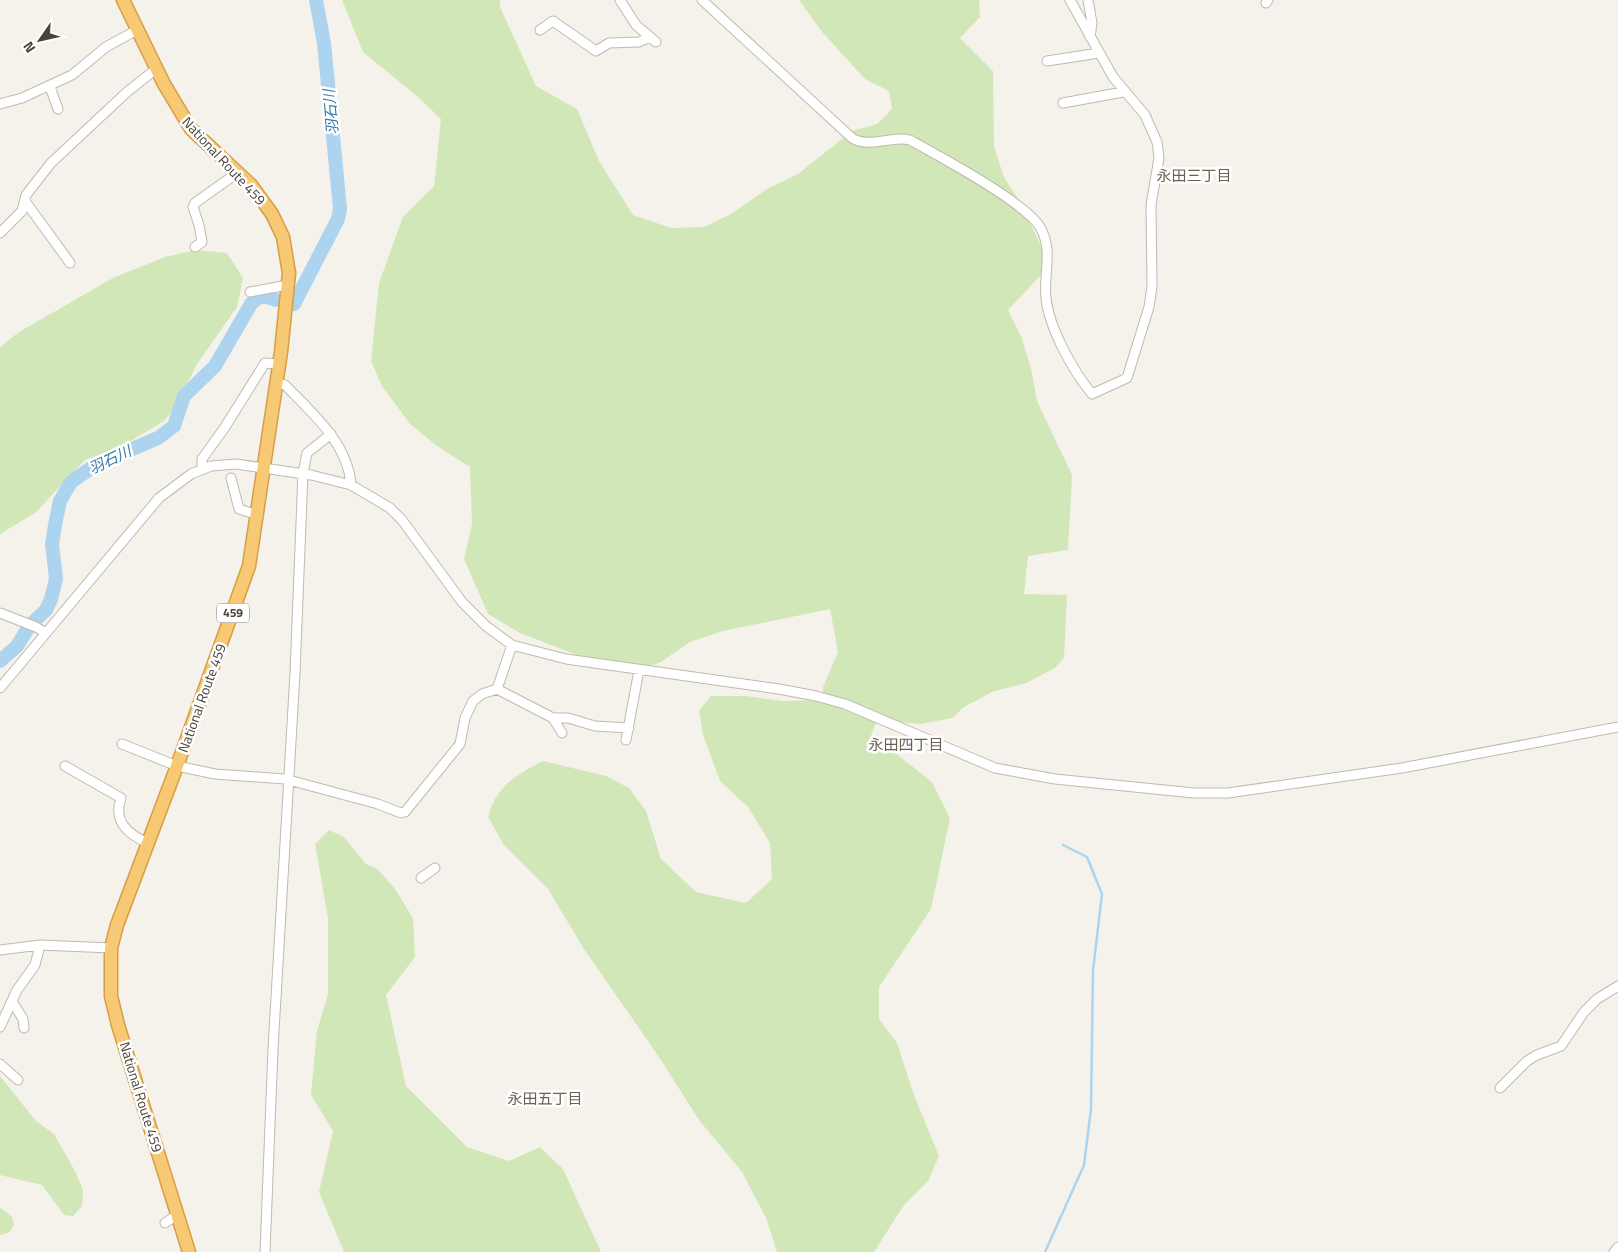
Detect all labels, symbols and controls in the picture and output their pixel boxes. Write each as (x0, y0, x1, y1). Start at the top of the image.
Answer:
north arrow (15, 15, 65, 65)
text: N (17, 38, 40, 57)
water label: 羽石川 (317, 87, 344, 135)
street label: National Route 459 (178, 112, 271, 210)
district label: 永田三丁目 (1156, 164, 1232, 187)
water label: 羽石川 (85, 438, 137, 480)
road number: 459 (217, 604, 249, 622)
street label: National Route 459 (172, 640, 231, 755)
district label: 永田四丁目 (868, 733, 944, 756)
street label: National Route 459 (115, 1039, 168, 1155)
district label: 永田五丁目 (507, 1087, 583, 1110)

